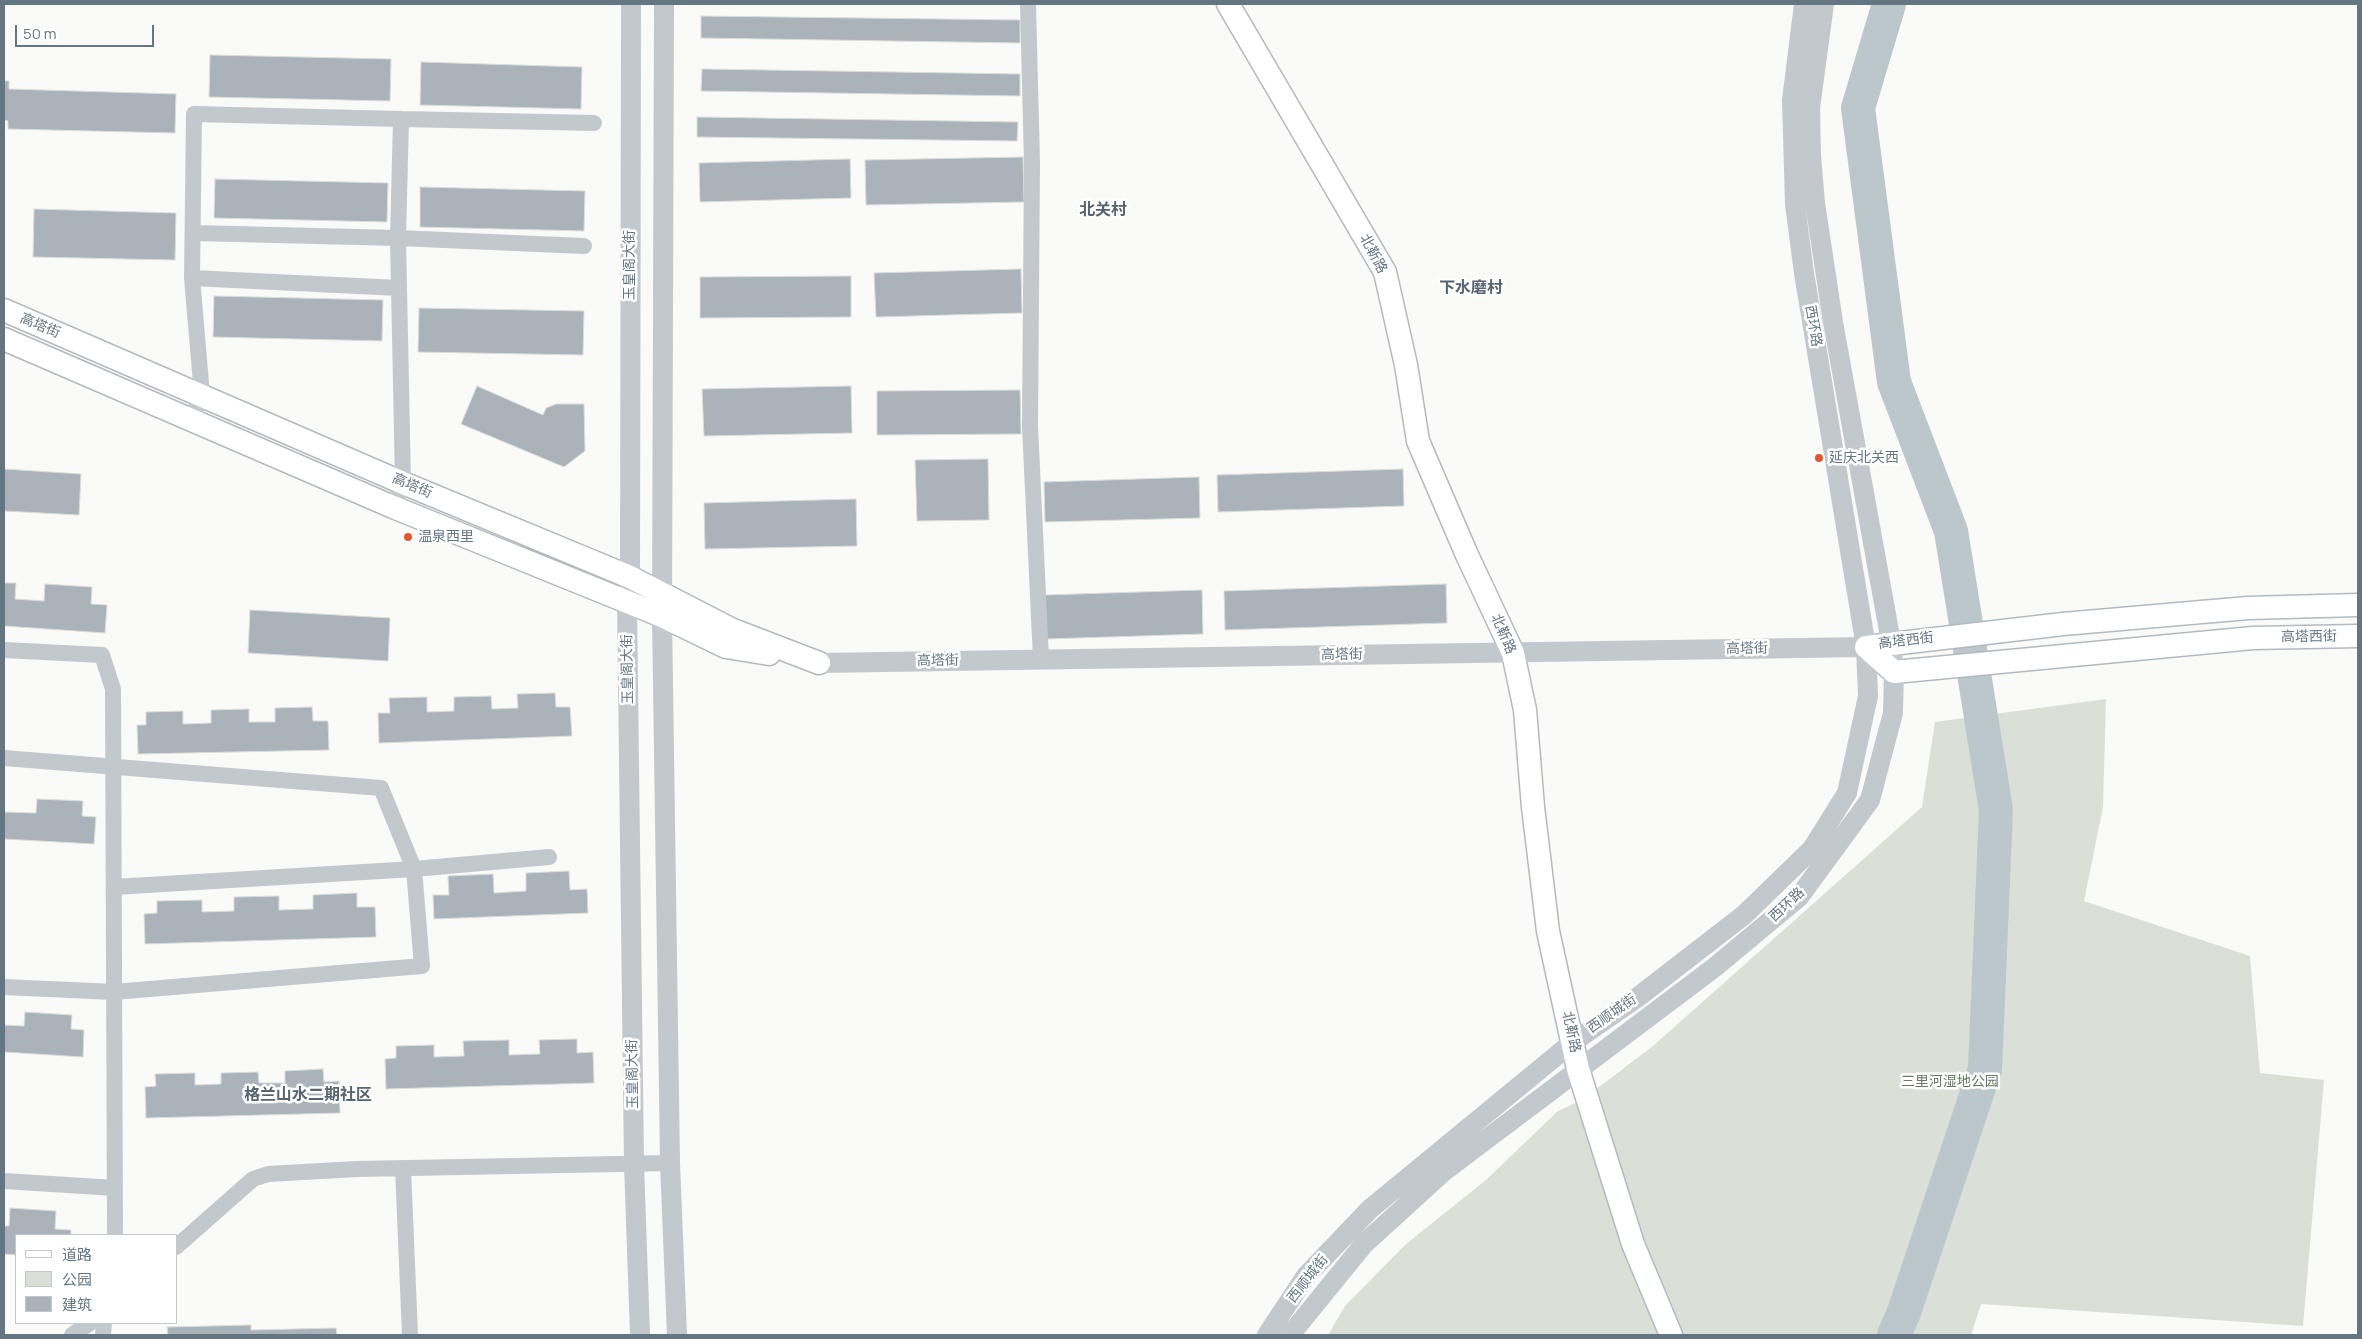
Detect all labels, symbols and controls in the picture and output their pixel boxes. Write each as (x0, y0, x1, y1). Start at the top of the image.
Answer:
scale bar (18, 15, 156, 47)
text: 50 m (23, 23, 57, 44)
district label: 北关村 (1079, 201, 1127, 221)
street label: 玉皇阁大街 (622, 230, 638, 300)
street label: 北靳路 (1356, 232, 1390, 276)
district label: 下水磨村 (1439, 279, 1503, 299)
street label: 西环路 (1801, 304, 1825, 348)
street label: 高塔街 (17, 310, 63, 342)
place label: 延庆北关西 (1829, 450, 1899, 466)
marker: 延庆北关西 (1813, 452, 1825, 464)
street label: 高塔街 (389, 470, 435, 502)
place label: 温泉西里 (418, 529, 474, 545)
marker: 温泉西里 (402, 531, 414, 543)
street label: 北靳路 (1487, 611, 1519, 657)
street label: 高塔西街 (2281, 628, 2337, 646)
street label: 高塔西街 (1877, 629, 1935, 653)
street label: 玉皇阁大街 (619, 634, 637, 704)
street label: 高塔街 (1726, 640, 1768, 658)
street label: 高塔街 (1321, 646, 1363, 664)
street label: 高塔街 (917, 652, 959, 670)
street label: 西环路 (1766, 885, 1808, 925)
street label: 西顺城街 (1584, 991, 1640, 1037)
street label: 北靳路 (1558, 1010, 1584, 1054)
street label: 玉皇阁大街 (624, 1039, 642, 1109)
park label: 三里河湿地公园 (1901, 1074, 1999, 1090)
district label: 格兰山水二期社区 (244, 1086, 372, 1106)
legend (15, 1234, 178, 1324)
text: 道路 (62, 1244, 92, 1265)
street label: 西顺城街 (1284, 1252, 1332, 1306)
text: 公园 (62, 1269, 92, 1290)
text: 建筑 (62, 1294, 92, 1315)

